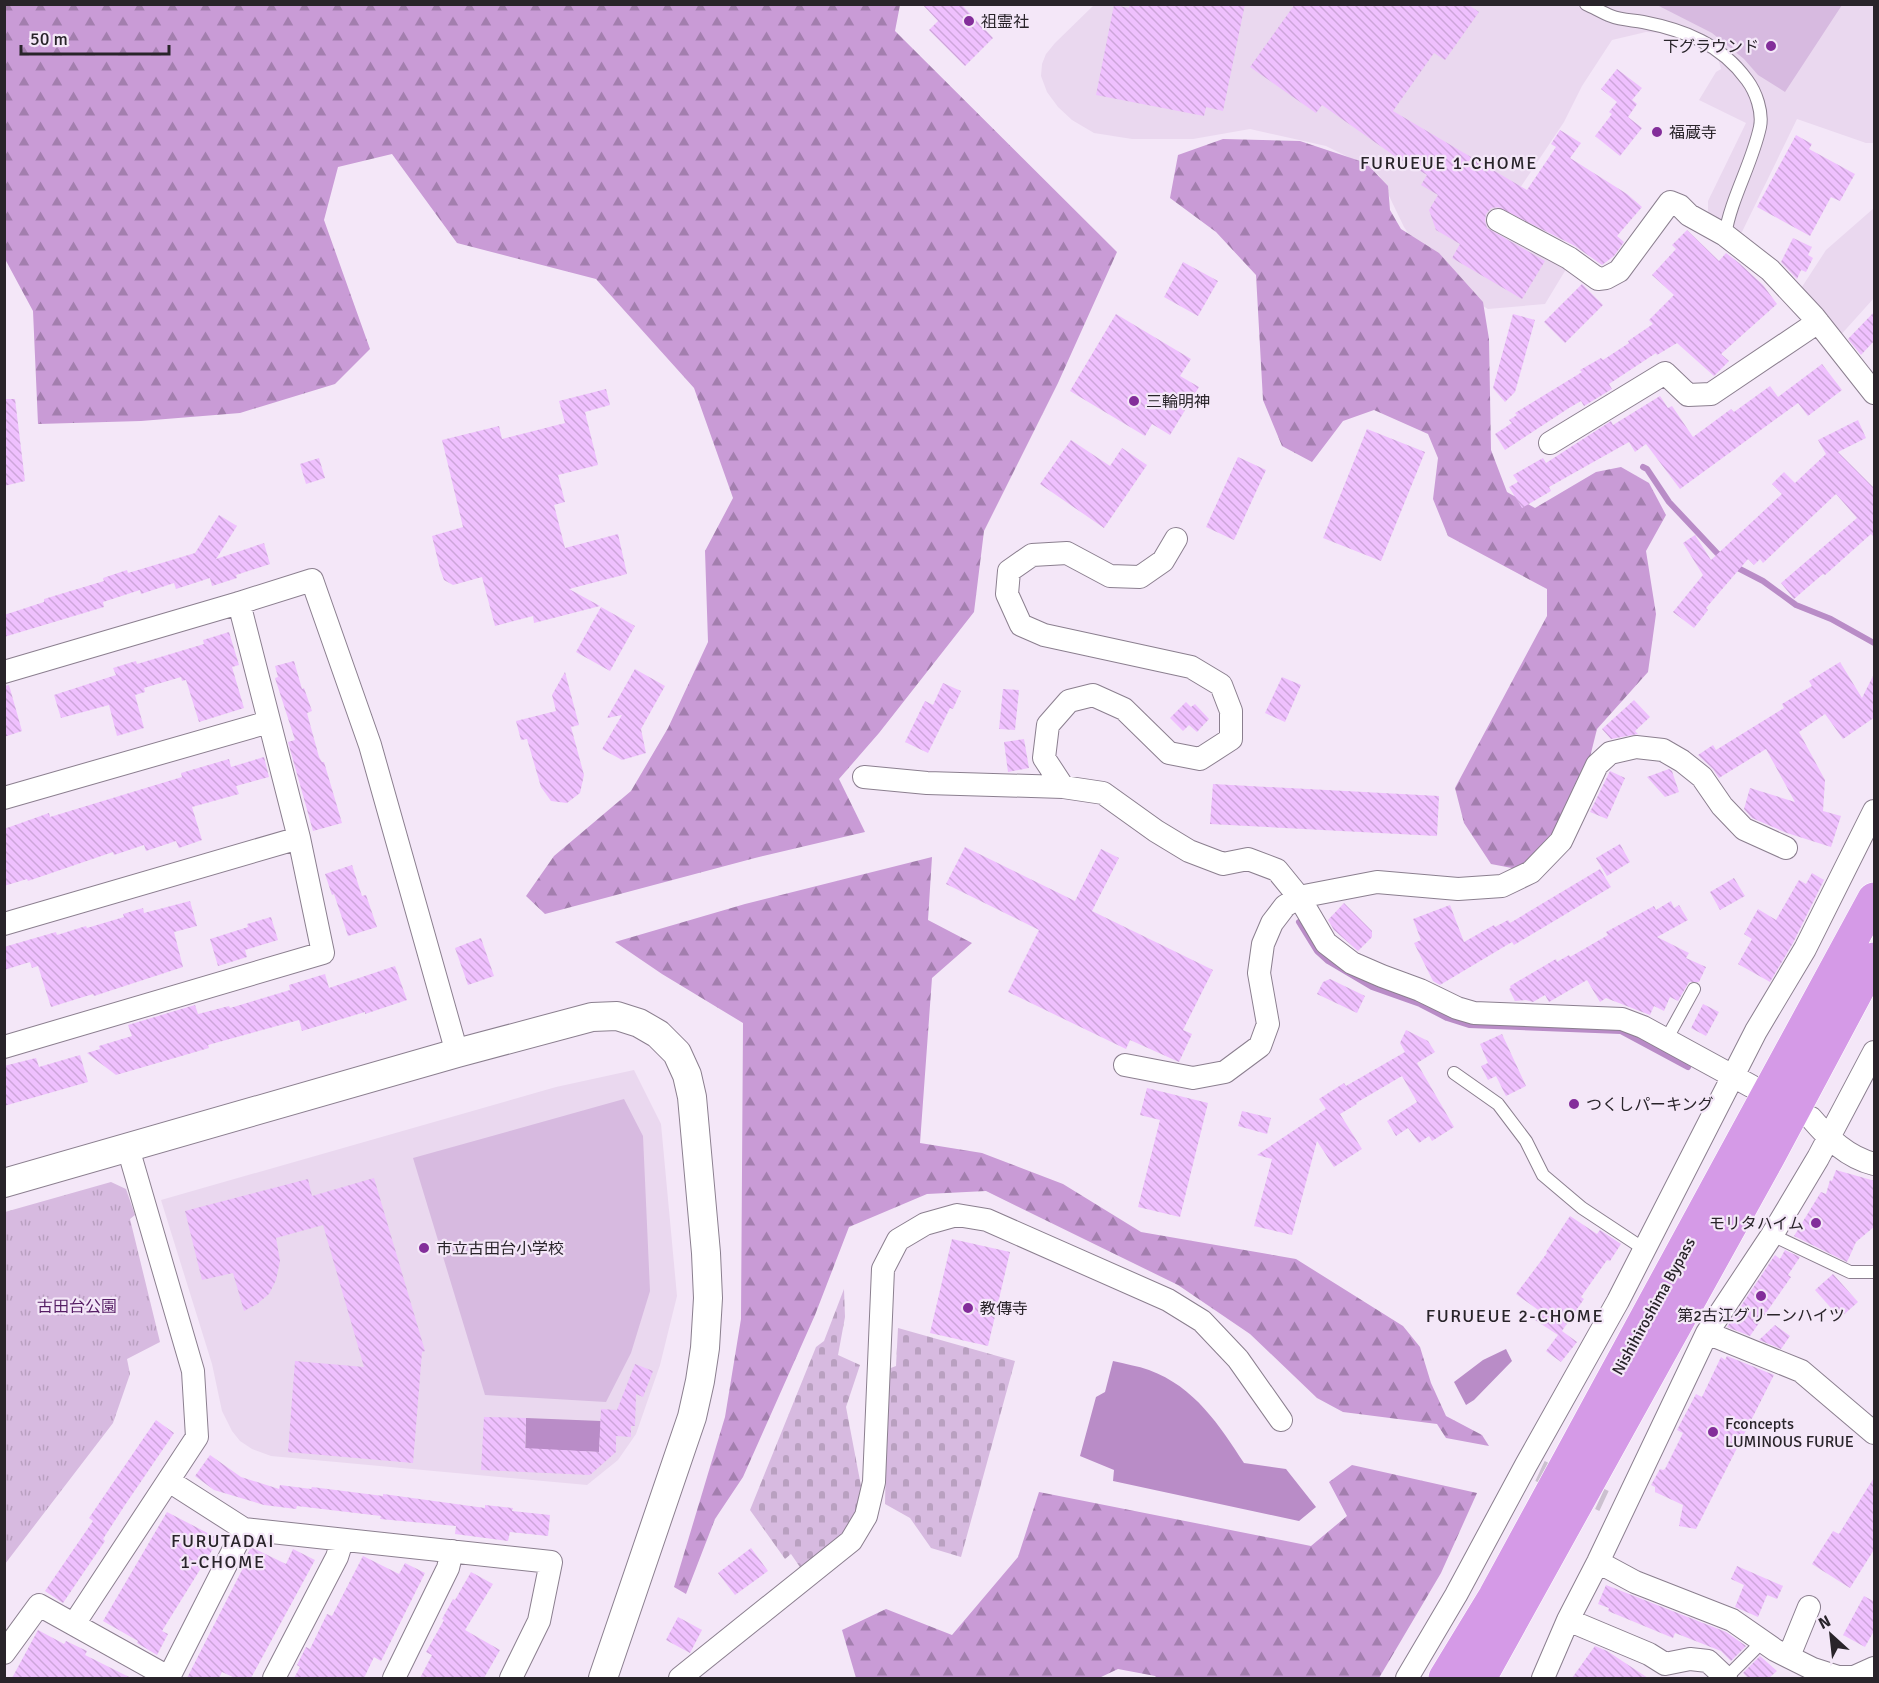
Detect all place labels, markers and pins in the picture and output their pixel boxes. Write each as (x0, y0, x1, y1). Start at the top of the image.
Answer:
place label: 祖霊社 (981, 12, 1029, 32)
marker: 祖霊社 (962, 14, 976, 28)
place label: 下グラウンド (1663, 37, 1759, 57)
marker: 下グラウンド (1764, 39, 1778, 53)
place label: 福蔵寺 (1669, 123, 1717, 143)
marker: 福蔵寺 (1650, 125, 1664, 139)
place label: 三輪明神 (1146, 392, 1210, 412)
marker: 三輪明神 (1127, 394, 1141, 408)
place label: つくしパーキング (1586, 1095, 1714, 1115)
marker: つくしパーキング (1567, 1097, 1581, 1111)
place label: モリタハイム (1709, 1214, 1804, 1234)
marker: モリタハイム (1809, 1216, 1823, 1230)
place label: 市立古田台小学校 (436, 1239, 564, 1259)
marker: 市立古田台小学校 (417, 1241, 431, 1255)
marker: 第2古江グリーンハイツ (1754, 1289, 1768, 1303)
place label: 教傳寺 (980, 1299, 1028, 1319)
marker: 教傳寺 (961, 1301, 975, 1315)
place label: 第2古江グリーンハイツ (1677, 1306, 1845, 1326)
place label: Fconcepts LUMINOUS FURUE (1725, 1414, 1854, 1452)
marker: Fconcepts LUMINOUS FURUE (1706, 1425, 1720, 1439)

